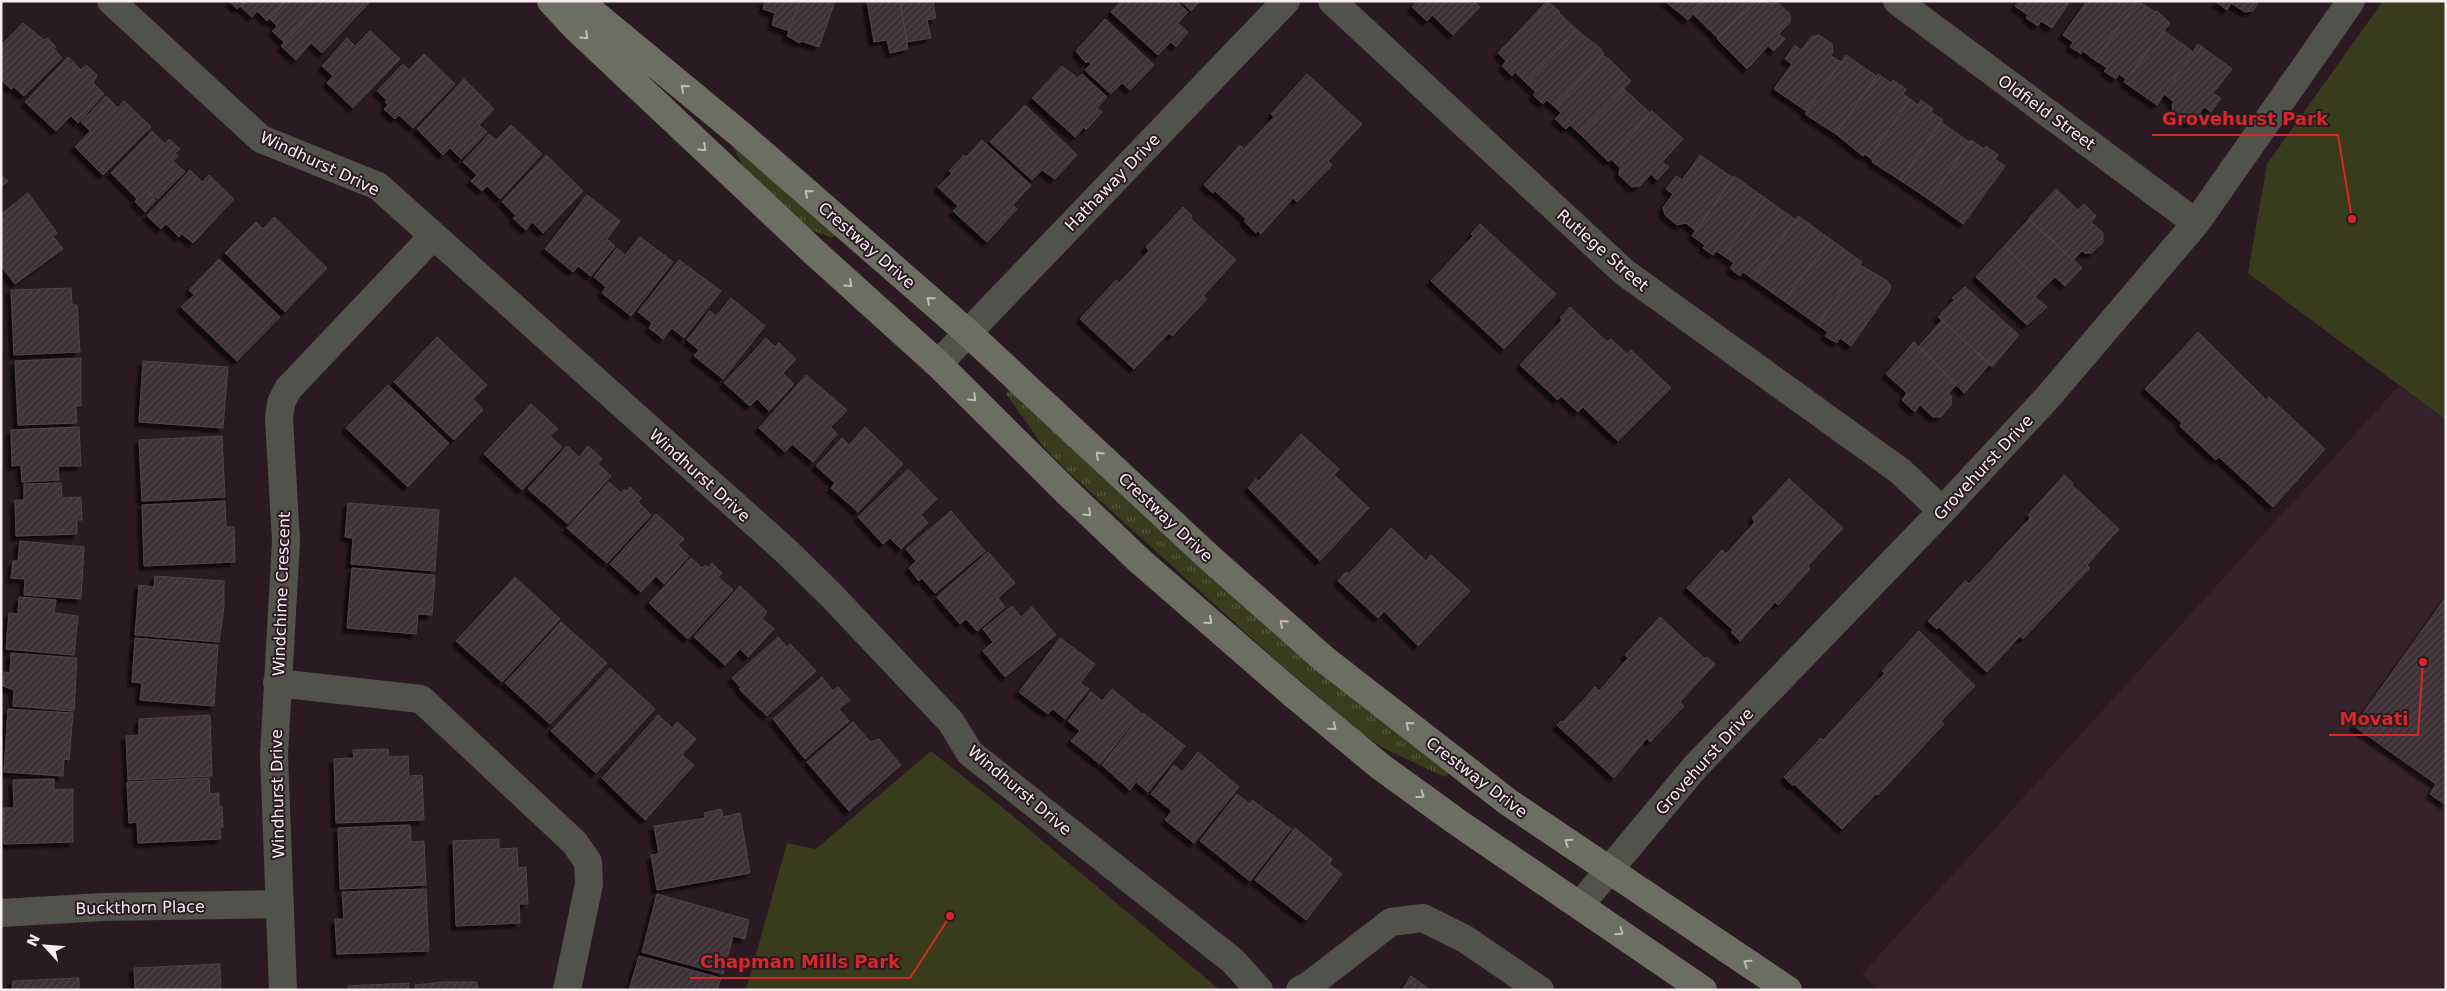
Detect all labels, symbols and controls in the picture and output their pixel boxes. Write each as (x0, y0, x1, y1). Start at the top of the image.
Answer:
one-way arrow (579, 30, 588, 39)
street label: Oldfield Street (1994, 71, 2099, 154)
one-way arrow (681, 84, 690, 93)
callout: Grovehurst Park (2152, 102, 2338, 135)
text: Grovehurst Park (2162, 108, 2329, 129)
street label: Windhurst Drive (257, 127, 382, 199)
street label: Hathaway Drive (1061, 130, 1164, 235)
one-way arrow (697, 142, 706, 151)
one-way arrow (804, 190, 813, 199)
street label: Crestway Drive (814, 198, 919, 293)
street label: Rutlege Street (1553, 206, 1652, 295)
one-way arrow (844, 278, 853, 287)
one-way arrow (927, 297, 936, 306)
one-way arrow (967, 392, 976, 401)
street label: Grovehurst Drive (1930, 411, 2037, 524)
street label: Windhurst Drive (645, 425, 754, 526)
one-way arrow (1095, 452, 1104, 461)
street label: Crestway Drive (1115, 469, 1217, 566)
one-way arrow (1083, 507, 1092, 516)
street label: Windchime Crescent (269, 511, 294, 677)
one-way arrow (1204, 615, 1213, 624)
one-way arrow (1280, 620, 1289, 629)
callout: Movati (2329, 702, 2418, 735)
street label: Grovehurst Drive (1651, 704, 1757, 819)
text: Movati (2340, 708, 2408, 729)
one-way arrow (1327, 721, 1336, 730)
one-way arrow (1406, 722, 1415, 731)
street label: Windhurst Drive (267, 729, 288, 859)
street label: Crestway Drive (1422, 733, 1531, 822)
street label: Windhurst Drive (964, 742, 1075, 839)
one-way arrow (1415, 789, 1425, 798)
one-way arrow (1565, 839, 1574, 849)
street label: Buckthorn Place (75, 897, 205, 918)
north arrow (20, 921, 70, 971)
one-way arrow (1615, 926, 1624, 935)
text: N (24, 932, 43, 949)
callout: Chapman Mills Park (690, 945, 910, 978)
text: Chapman Mills Park (700, 951, 901, 972)
one-way arrow (1743, 959, 1752, 969)

